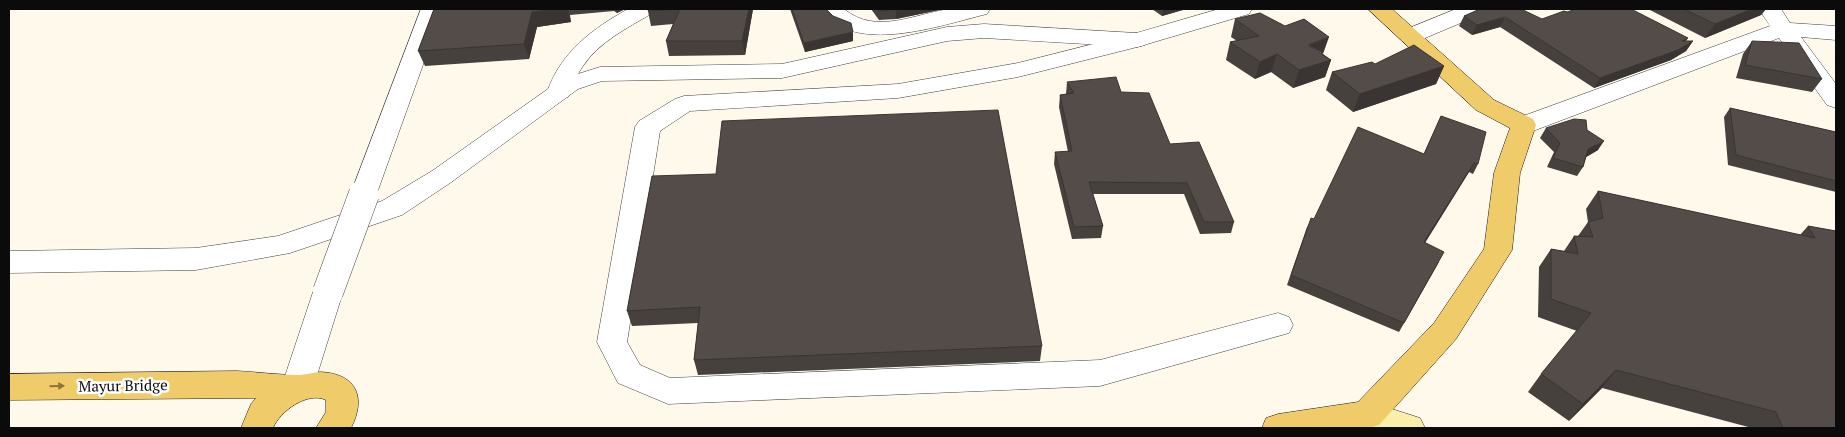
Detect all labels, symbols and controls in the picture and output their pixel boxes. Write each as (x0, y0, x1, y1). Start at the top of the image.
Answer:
street label: Mayur Bridge (78, 374, 168, 396)
one-way arrow (50, 382, 66, 390)

